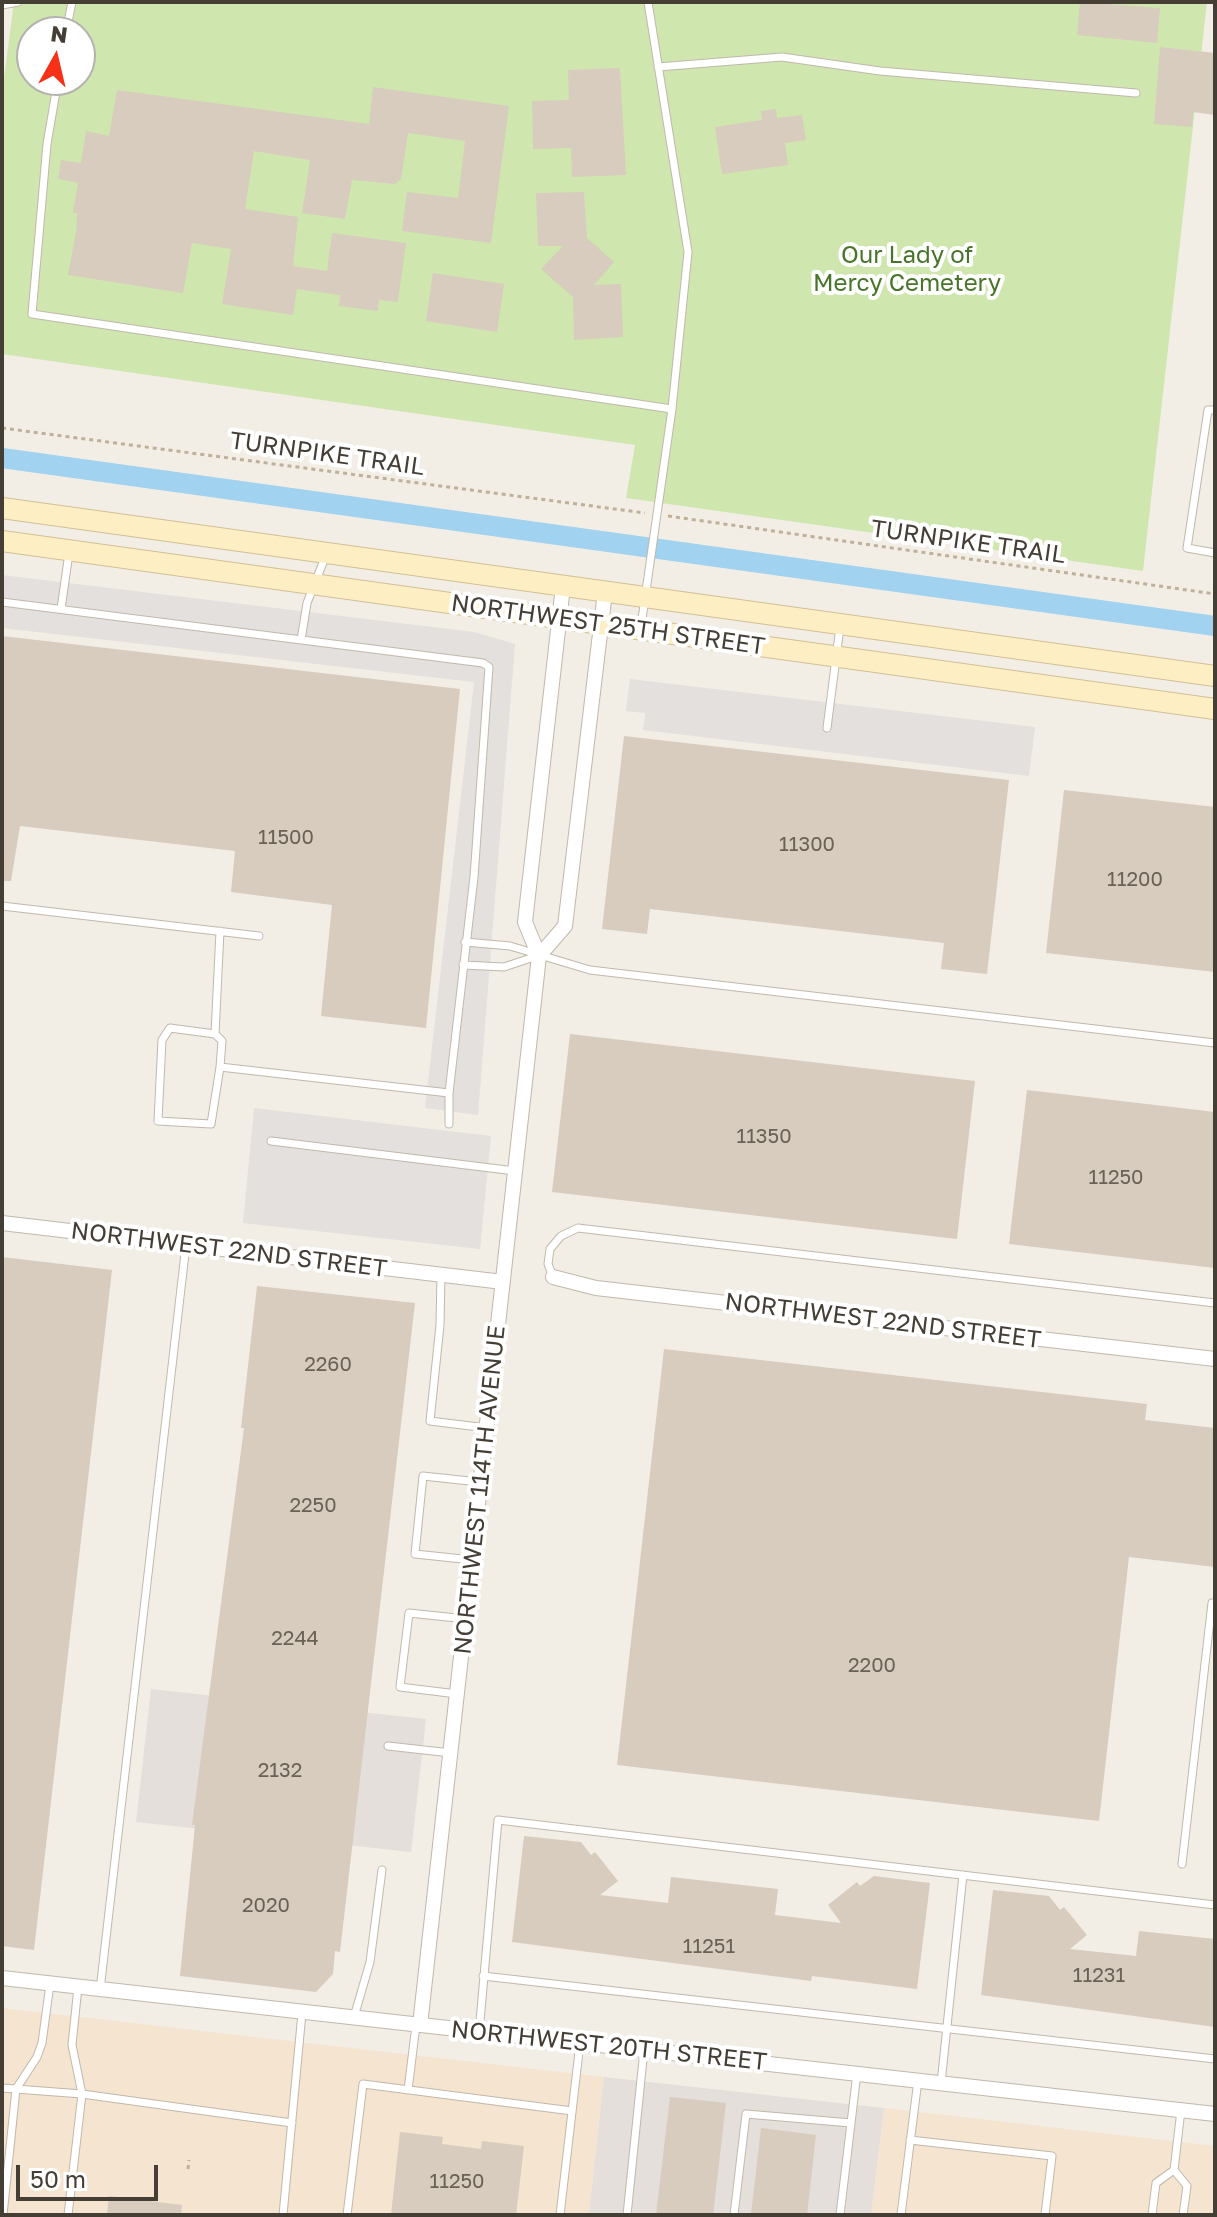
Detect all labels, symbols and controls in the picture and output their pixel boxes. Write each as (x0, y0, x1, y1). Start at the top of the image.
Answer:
north arrow (16, 16, 96, 96)
text: N (49, 19, 69, 48)
park label: Our Lady of Mercy Cemetery (813, 241, 1001, 297)
street label: TURNPIKE TRAIL (228, 426, 426, 482)
street label: TURNPIKE TRAIL (869, 514, 1067, 570)
street label: NORTHWEST 25TH STREET (449, 589, 767, 661)
house number: 11500 (258, 826, 314, 850)
house number: 11300 (779, 833, 835, 857)
house number: 11200 (1107, 868, 1163, 892)
house number: 11350 (736, 1125, 792, 1149)
house number: 11250 (1089, 1166, 1143, 1190)
street label: NORTHWEST 22ND STREET (69, 1216, 389, 1284)
street label: NORTHWEST 22ND STREET (723, 1287, 1043, 1355)
street label: NORTHWEST 114TH AVENUE (448, 1324, 512, 1656)
house number: 2260 (304, 1353, 352, 1377)
house number: 2250 (289, 1494, 337, 1518)
house number: 2244 (271, 1627, 319, 1651)
house number: 2200 (848, 1654, 896, 1678)
house number: 2132 (258, 1759, 302, 1783)
house number: 2020 (242, 1894, 290, 1918)
house number: 11251 (683, 1935, 735, 1959)
house number: 11231 (1073, 1964, 1125, 1988)
street label: NORTHWEST 20TH STREET (450, 2015, 768, 2077)
scale bar (20, 2149, 162, 2199)
text: 50 m (30, 2164, 86, 2193)
house number: 11250 (430, 2170, 484, 2194)

